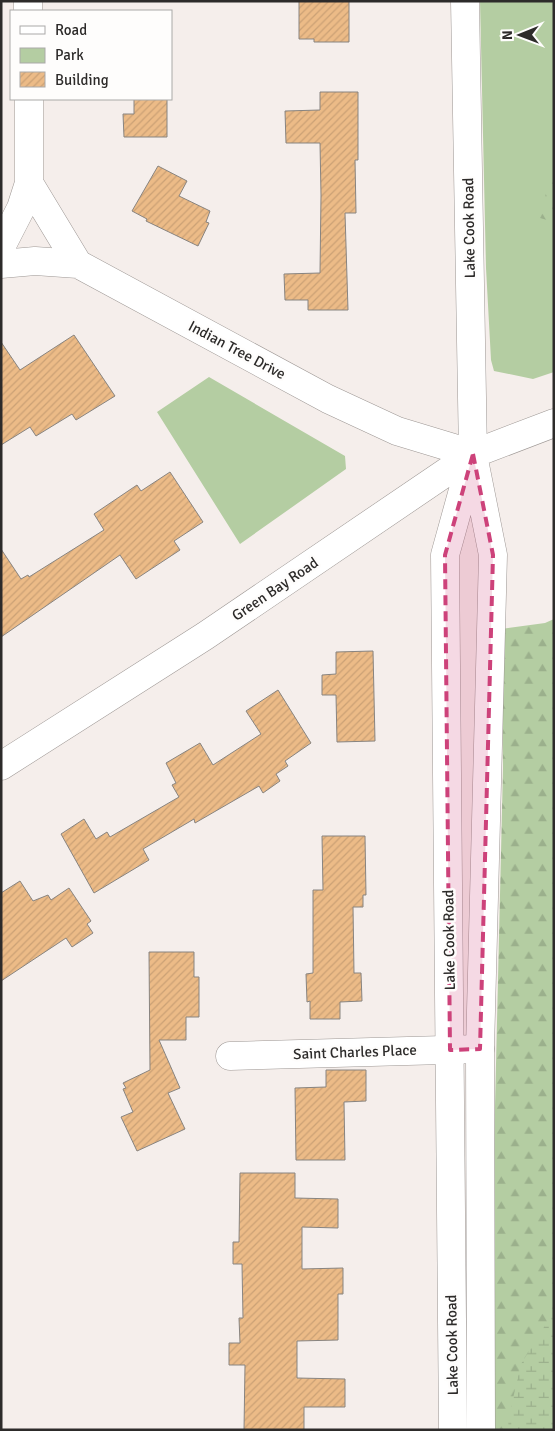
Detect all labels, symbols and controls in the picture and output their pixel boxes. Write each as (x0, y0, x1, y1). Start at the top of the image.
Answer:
legend (10, 10, 172, 100)
north arrow (495, 10, 545, 60)
text: Road (55, 21, 87, 39)
text: N (499, 30, 516, 40)
text: Park (55, 46, 84, 64)
text: Building (55, 71, 109, 89)
street label: Lake Cook Road (459, 177, 479, 279)
street label: Indian Tree Drive (185, 317, 289, 383)
street label: Green Bay Road (228, 553, 322, 625)
street label: Lake Cook Road (439, 889, 459, 991)
street label: Saint Charles Place (293, 1041, 417, 1063)
street label: Lake Cook Road (442, 1294, 462, 1396)

